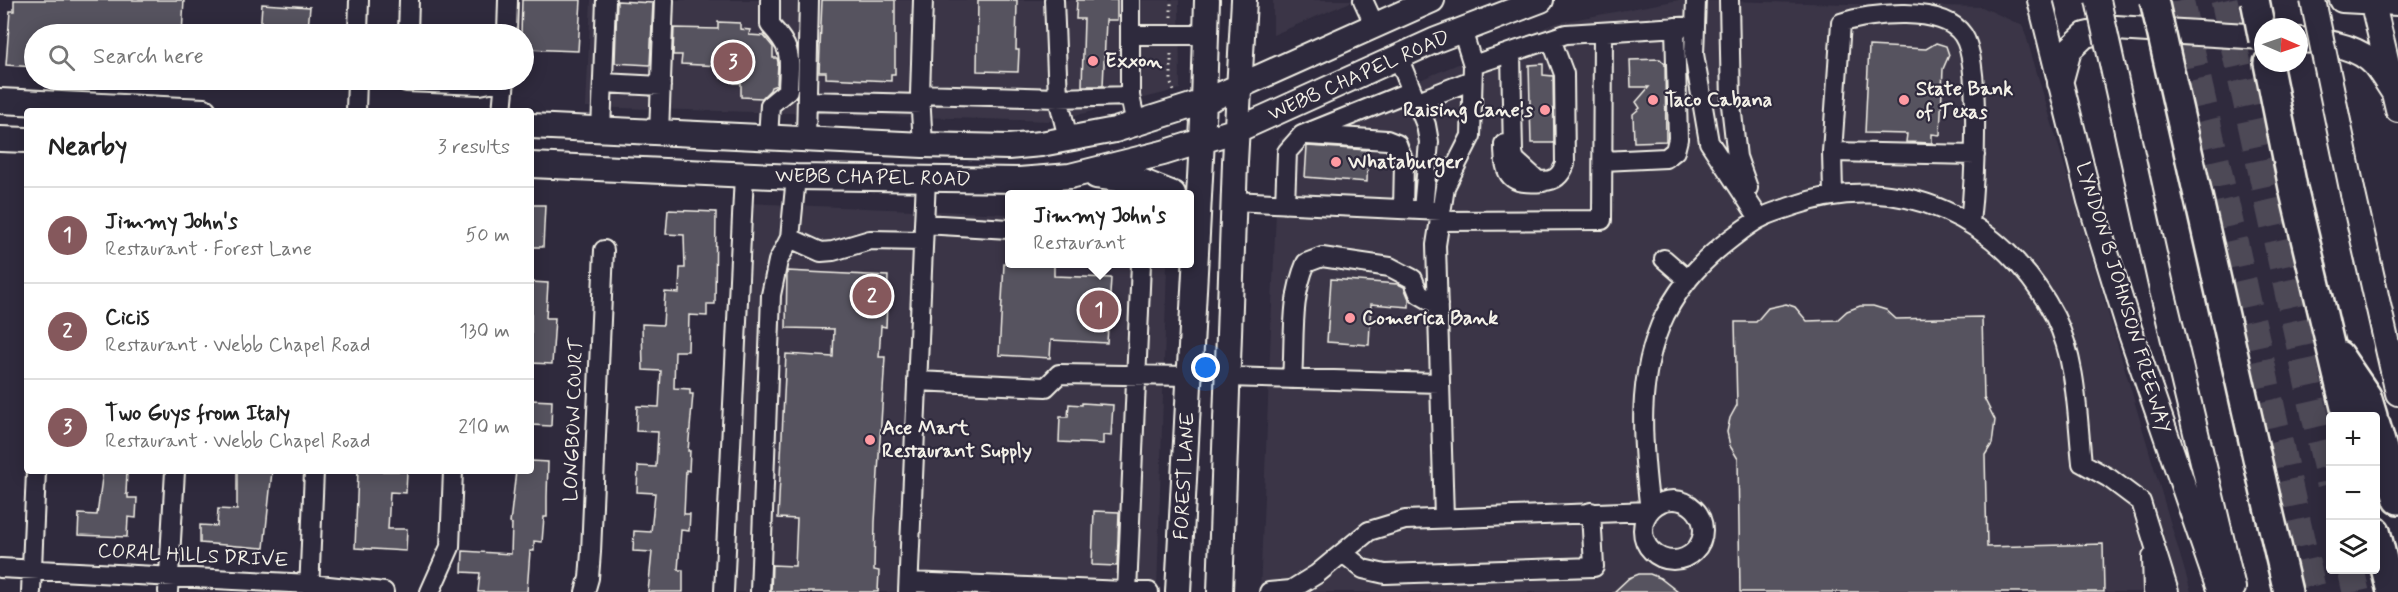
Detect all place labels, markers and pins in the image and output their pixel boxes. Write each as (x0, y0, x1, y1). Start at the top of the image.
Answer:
pin: 3 (714, 40, 752, 84)
place label: Exxon (1105, 48, 1162, 75)
marker: Exxon (1086, 54, 1100, 68)
place label: State Bank of Texas (1916, 76, 2013, 126)
place label: Taco Cabana (1665, 87, 1772, 114)
marker: Taco Cabana (1646, 93, 1660, 107)
marker: State Bank of Texas (1897, 93, 1911, 107)
place label: Raising Cane's (1403, 97, 1533, 124)
marker: Raising Cane's (1538, 103, 1552, 117)
place label: Whataburger (1347, 149, 1464, 178)
marker: Whataburger (1329, 155, 1343, 169)
pin: 2 (852, 274, 892, 318)
pin: 1 (1080, 288, 1118, 332)
place label: Comerica Bank (1362, 305, 1498, 332)
marker: Comerica Bank (1343, 311, 1357, 325)
place label: Ace Mart Restaurant Supply (882, 415, 1032, 465)
marker: Ace Mart Restaurant Supply (863, 433, 877, 447)

